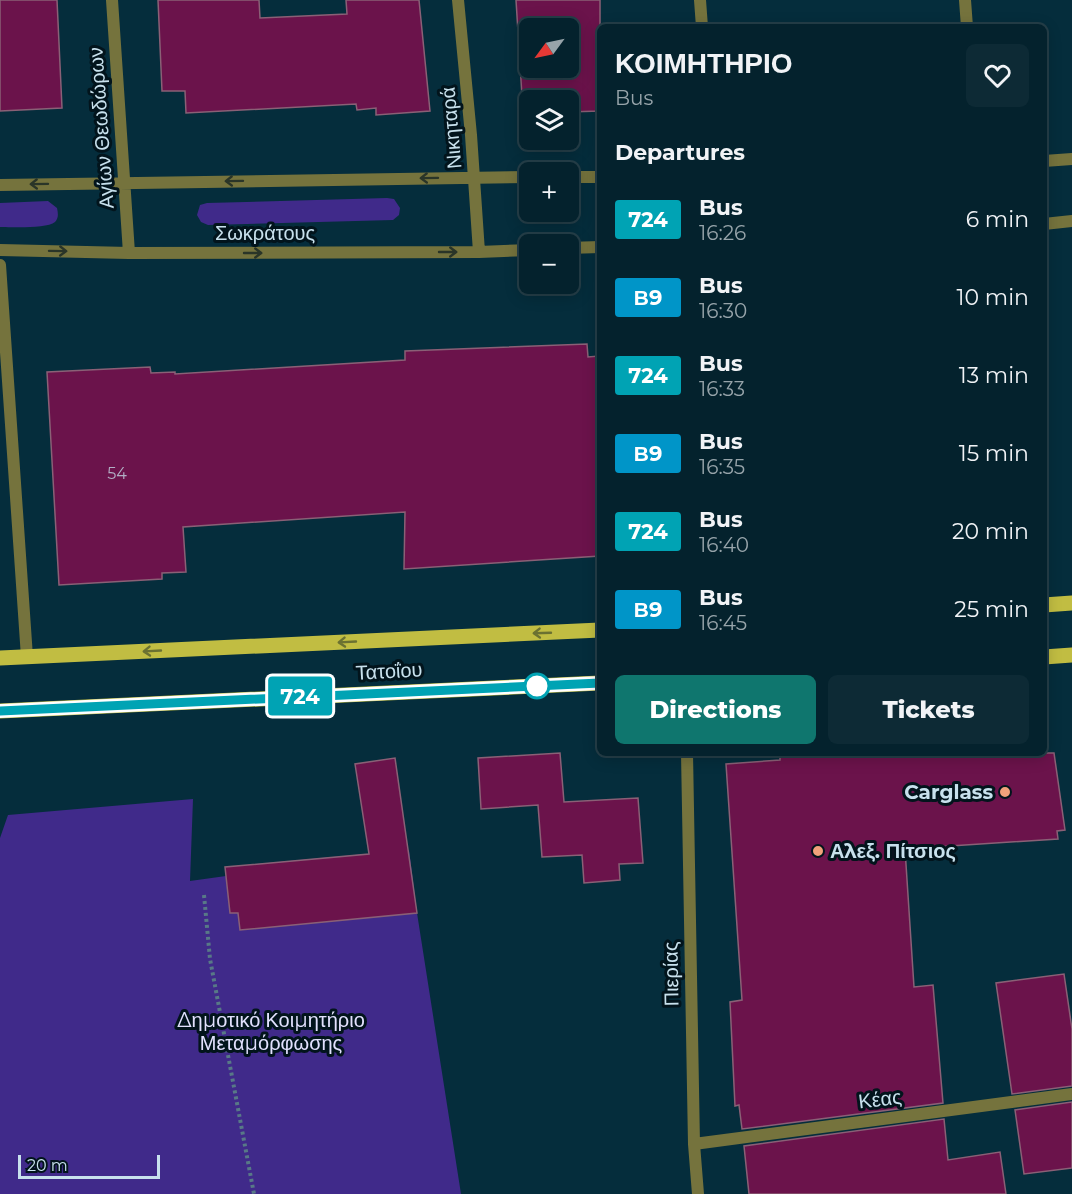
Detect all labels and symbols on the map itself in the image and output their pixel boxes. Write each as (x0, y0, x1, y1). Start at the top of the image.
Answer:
north arrow (519, 18, 579, 78)
street label: Αγίων Θεωδώρων (83, 46, 119, 210)
street label: Νικηταρά (435, 86, 467, 170)
one-way arrow (420, 172, 440, 184)
one-way arrow (225, 175, 245, 187)
one-way arrow (30, 178, 50, 190)
street label: Σωκράτους (215, 221, 315, 245)
one-way arrow (48, 246, 68, 257)
one-way arrow (438, 246, 458, 258)
one-way arrow (243, 247, 263, 259)
house number: 54 (107, 464, 127, 483)
one-way arrow (532, 627, 552, 638)
one-way arrow (337, 636, 357, 647)
one-way arrow (142, 645, 162, 656)
street label: Τατοΐου (355, 657, 423, 685)
unlabelled marker (524, 673, 550, 699)
line badge: 724 (266, 676, 334, 716)
place label: Carglass (904, 780, 993, 804)
marker: Carglass (998, 785, 1012, 799)
place label: Αλεξ. Πίτσιος (830, 839, 956, 863)
marker: Αλεξ. Πίτσιος (811, 844, 825, 858)
street label: Πιερίας (658, 941, 684, 1007)
park label: Δημοτικό Κοιμητήριο Μεταμόρφωσης (177, 1008, 365, 1055)
street label: Κέας (857, 1084, 903, 1114)
scale bar (18, 1152, 160, 1180)

